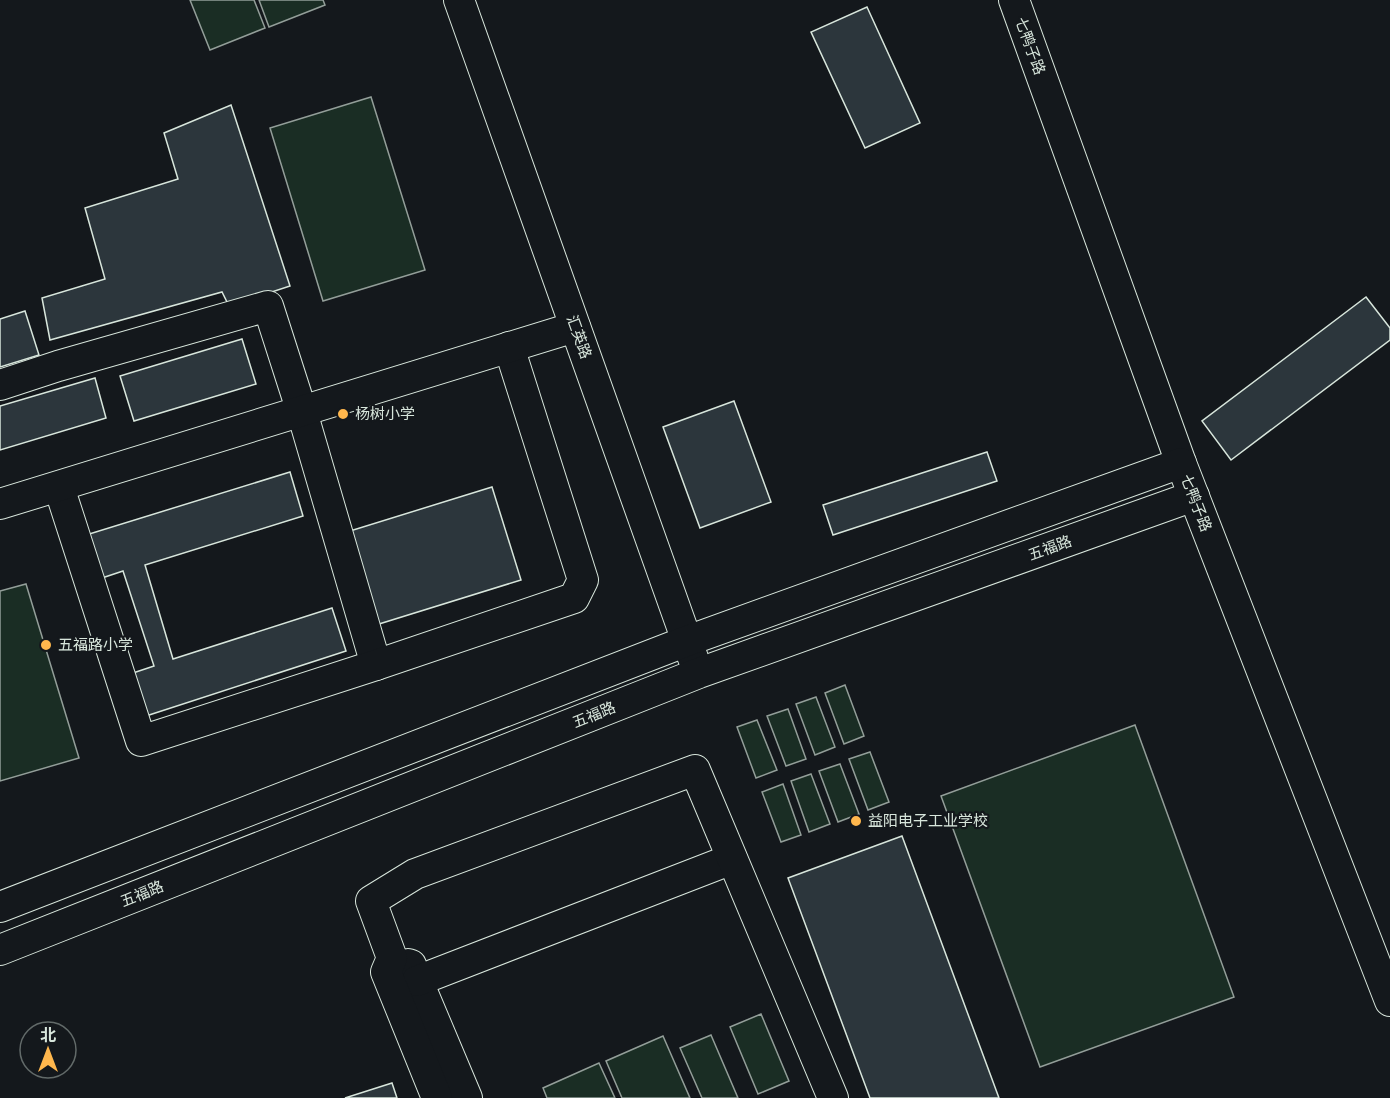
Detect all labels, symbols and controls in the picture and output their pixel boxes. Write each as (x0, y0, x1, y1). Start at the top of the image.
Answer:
street label: 七鸭子路 (1011, 15, 1049, 77)
street label: 汇英路 (563, 313, 595, 361)
place label: 杨树小学 (355, 405, 415, 423)
marker: 杨树小学 (336, 407, 350, 421)
street label: 七鸭子路 (1177, 472, 1215, 534)
street label: 五福路 (1026, 532, 1074, 564)
place label: 五福路小学 (58, 636, 133, 654)
marker: 五福路小学 (39, 638, 53, 652)
street label: 五福路 (570, 698, 618, 732)
place label: 益阳电子工业学校 (868, 812, 988, 830)
marker: 益阳电子工业学校 (849, 814, 863, 828)
street label: 五福路 (118, 877, 166, 911)
north arrow (18, 1020, 78, 1080)
text: 北 (40, 1026, 56, 1045)

